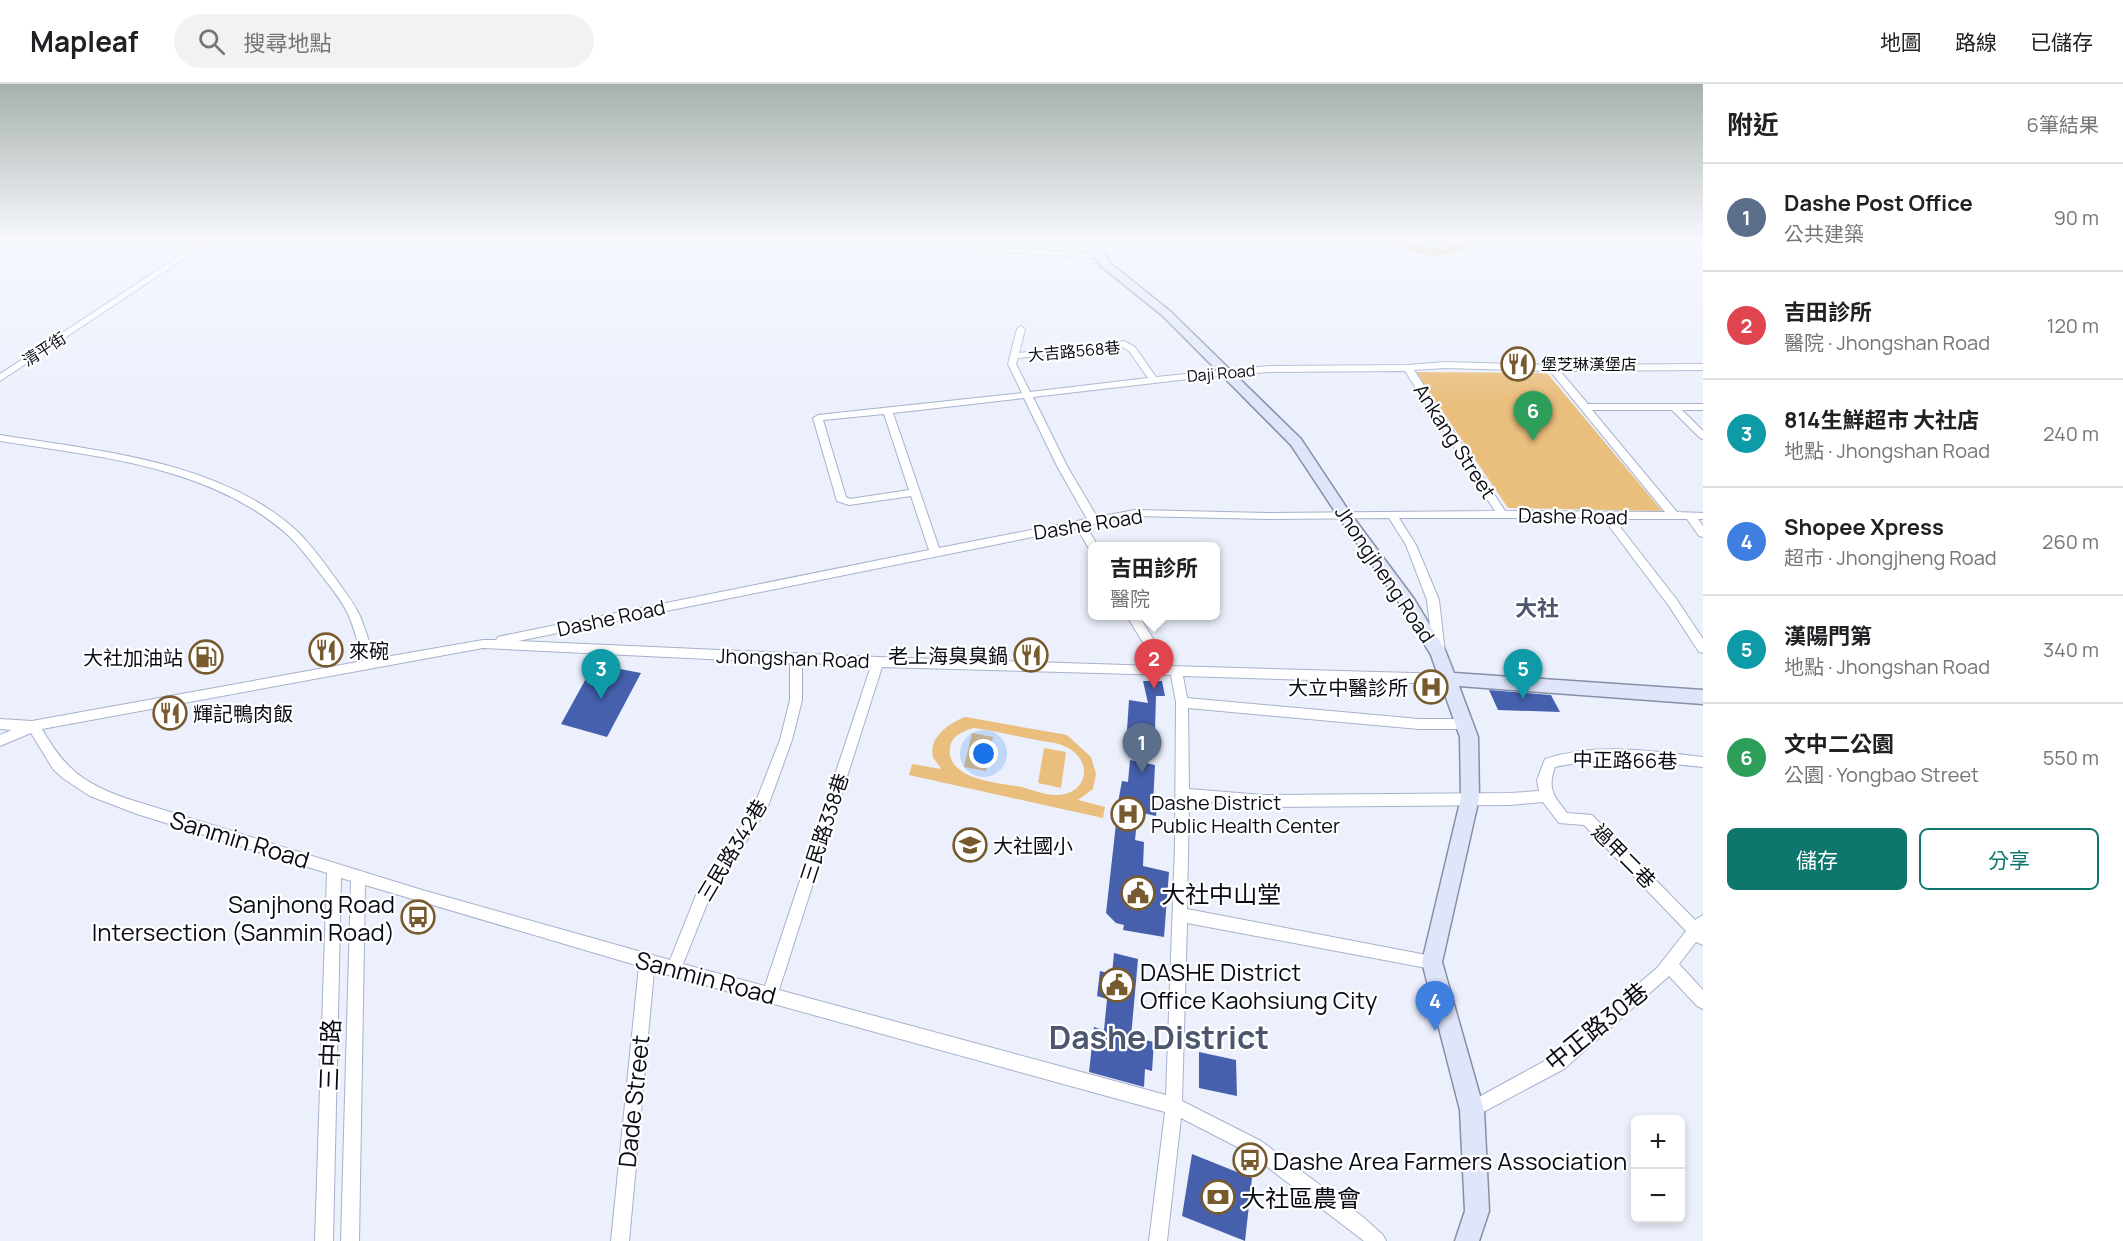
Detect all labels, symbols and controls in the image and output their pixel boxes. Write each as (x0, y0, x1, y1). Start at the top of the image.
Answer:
search box (174, 14, 594, 68)
text: Mapleaf (30, 22, 138, 60)
icon: search (195, 25, 228, 58)
text: 搜尋地點 (243, 28, 331, 58)
text: 地圖 (1880, 28, 1922, 56)
text: 路線 (1955, 28, 1997, 56)
text: 已儲存 (2030, 28, 2093, 56)
text: 附近 (1727, 106, 1779, 142)
text: 6筆結果 (2027, 111, 2099, 138)
text: Dashe Post Office (1784, 188, 1973, 218)
text: 1 (1742, 204, 1751, 231)
text: 90 m (2053, 204, 2099, 231)
text: 公共建築 (1784, 220, 1864, 247)
text: 吉田診所 (1784, 297, 1872, 327)
text: 2 (1741, 312, 1752, 339)
text: 120 m (2047, 312, 2099, 339)
street label: 清平街 (18, 327, 70, 371)
text: 醫院 · Jhongshan Road (1784, 329, 1990, 356)
street label: 大吉路568巷 (1027, 336, 1121, 366)
restaurant icon: 堡芝琳漢堡店 (1500, 346, 1536, 382)
place label: 堡芝琳漢堡店 (1541, 353, 1637, 375)
street label: Daji Road (1186, 359, 1256, 387)
street label: Ankang Street (1408, 378, 1502, 504)
pin: 6 (1514, 392, 1552, 441)
text: 814生鮮超市 大社店 (1784, 405, 1979, 435)
text: 3 (1741, 420, 1752, 447)
text: 240 m (2043, 420, 2099, 447)
text: 地點 · Jhongshan Road (1784, 437, 1990, 464)
street label: Jhongjheng Road (1329, 500, 1441, 648)
street label: Dashe Road (1032, 502, 1144, 546)
street label: Dashe Road (1518, 502, 1628, 530)
text: Shopee Xpress (1784, 512, 1944, 542)
text: 4 (1740, 528, 1753, 555)
text: 260 m (2042, 528, 2099, 555)
popup (1088, 542, 1220, 620)
text: 超市 · Jhongjheng Road (1784, 544, 1997, 571)
text: 吉田診所 (1110, 553, 1198, 583)
text: 醫院 (1110, 585, 1150, 612)
street label: Dashe Road (554, 593, 668, 643)
district label: 大社 (1515, 593, 1559, 623)
text: 漢陽門第 (1784, 621, 1872, 651)
restaurant icon: 來碗 (308, 632, 344, 668)
text: 5 (1741, 636, 1752, 663)
text: 340 m (2043, 636, 2099, 663)
place label: 來碗 (349, 637, 389, 664)
restaurant icon: 老上海臭臭鍋 (1013, 637, 1049, 673)
fuel station icon: 大社加油站 (188, 639, 224, 675)
pin: 2 (1134, 640, 1174, 689)
street label: Jhongshan Road (716, 642, 870, 674)
place label: 老上海臭臭鍋 (888, 642, 1008, 669)
place label: 大社加油站 (83, 644, 183, 671)
pin: 3 (582, 650, 620, 699)
pin: 5 (1504, 650, 1543, 699)
text: 地點 · Jhongshan Road (1784, 653, 1990, 680)
hospital icon: 大立中醫診所 (1413, 669, 1449, 705)
place label: 大立中醫診所 (1288, 674, 1408, 701)
restaurant icon: 輝記鴨肉飯 (152, 695, 188, 731)
place label: 輝記鴨肉飯 (193, 700, 293, 727)
pin: 1 (1122, 724, 1162, 773)
text: 文中二公園 (1784, 729, 1894, 759)
your location (969, 739, 998, 768)
text: 6 (1740, 744, 1753, 771)
text: 550 m (2043, 744, 2099, 771)
street label: 中正路66巷 (1572, 746, 1678, 774)
text: 公園 · Yongbao Street (1784, 761, 1979, 788)
street label: 三民路338巷 (794, 770, 854, 886)
place label: Dashe District Public Health Center (1151, 789, 1340, 839)
street label: 三民路342巷 (691, 794, 773, 906)
hospital icon: Dashe District Public Health Center (1110, 796, 1146, 832)
street label: Sanmin Road (166, 802, 314, 876)
street label: 過甲二巷 (1586, 818, 1662, 894)
school or university icon: 大社國小 (952, 827, 988, 863)
button: 儲存 (1727, 828, 1907, 890)
button: 分享 (1919, 828, 2099, 890)
place label: 大社國小 (993, 832, 1073, 859)
public building icon: 大社中山堂 (1120, 875, 1156, 911)
place label: 大社中山堂 (1161, 877, 1281, 910)
place label: Sanjhong Road Intersection (Sanmin Road) (92, 887, 395, 948)
bus stop icon: Sanjhong Road Intersection (Sanmin Road) (400, 899, 436, 935)
street label: Sanmin Road (632, 942, 780, 1012)
place label: DASHE District Office Kaohsiung City (1140, 955, 1378, 1016)
public building icon: DASHE District Office Kaohsiung City (1099, 967, 1135, 1003)
street label: 中正路30巷 (1537, 974, 1655, 1078)
pin: 4 (1416, 982, 1454, 1031)
district label: Dashe District (1049, 1015, 1269, 1059)
street label: 三中路 (311, 1018, 347, 1092)
street label: Dade Street (610, 1033, 656, 1169)
map controls (1631, 1115, 1685, 1223)
button: + (1631, 1115, 1685, 1169)
bus stop icon: Dashe Area Farmers Association (1232, 1142, 1268, 1178)
place label: Dashe Area Farmers Association (1273, 1144, 1627, 1177)
button: − (1631, 1169, 1685, 1223)
bank icon: 大社區農會 (1200, 1179, 1236, 1215)
place label: 大社區農會 (1241, 1181, 1361, 1214)

